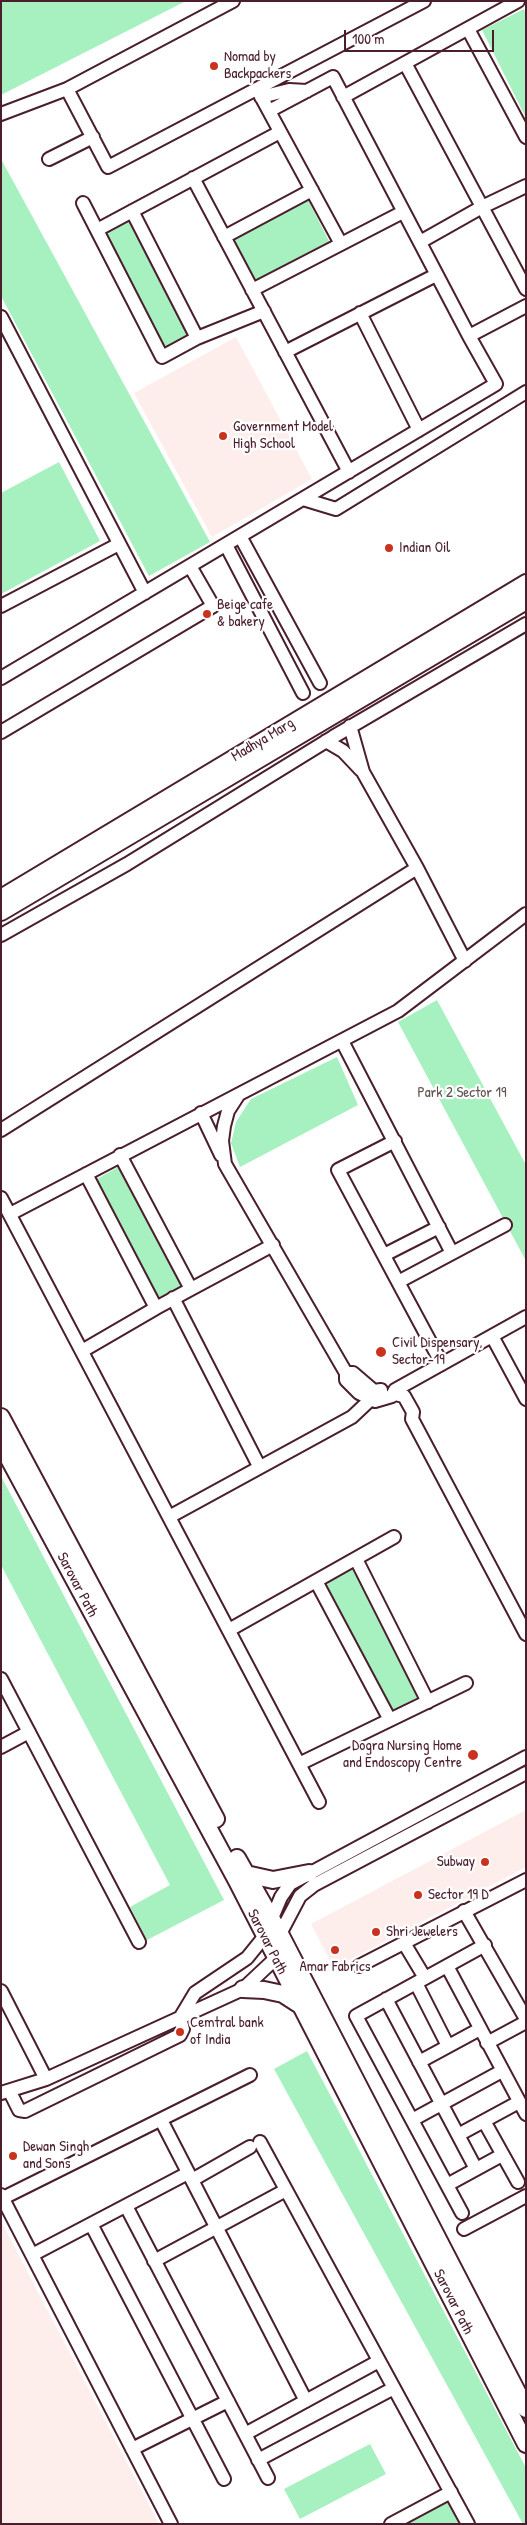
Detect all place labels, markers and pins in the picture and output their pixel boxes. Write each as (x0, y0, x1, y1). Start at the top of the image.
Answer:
place label: Nomad by Backpackers (224, 48, 291, 83)
marker: Nomad by Backpackers (208, 60, 220, 72)
place label: Government Model High School (233, 418, 333, 453)
marker: Government Model High School (217, 430, 229, 442)
place label: Indian Oil (399, 539, 450, 557)
marker: Indian Oil (383, 542, 395, 554)
place label: Beige cafe & bakery (217, 596, 273, 631)
marker: Beige cafe & bakery (201, 608, 213, 620)
place label: Civil Dispensary, Sector-19 (392, 1334, 483, 1369)
marker: Civil Dispensary, Sector-19 (374, 1345, 388, 1359)
place label: Dogra Nursing Home and Endoscopy Centre (343, 1737, 462, 1772)
marker: Dogra Nursing Home and Endoscopy Centre (466, 1748, 480, 1762)
place label: Subway (437, 1853, 475, 1871)
marker: Subway (479, 1856, 491, 1868)
place label: Sector 19 D (428, 1886, 489, 1904)
marker: Sector 19 D (412, 1889, 424, 1901)
place label: Shri Jewelers (386, 1923, 458, 1941)
marker: Shri Jewelers (370, 1926, 382, 1938)
marker: Amar Fabrics (329, 1944, 341, 1956)
place label: Amar Fabrics (299, 1958, 371, 1976)
place label: Cemtral bank of India (190, 2014, 264, 2049)
marker: Cemtral bank of India (174, 2026, 186, 2038)
place label: Dewan Singh and Sons (23, 2138, 89, 2173)
marker: Dewan Singh and Sons (7, 2150, 19, 2162)

